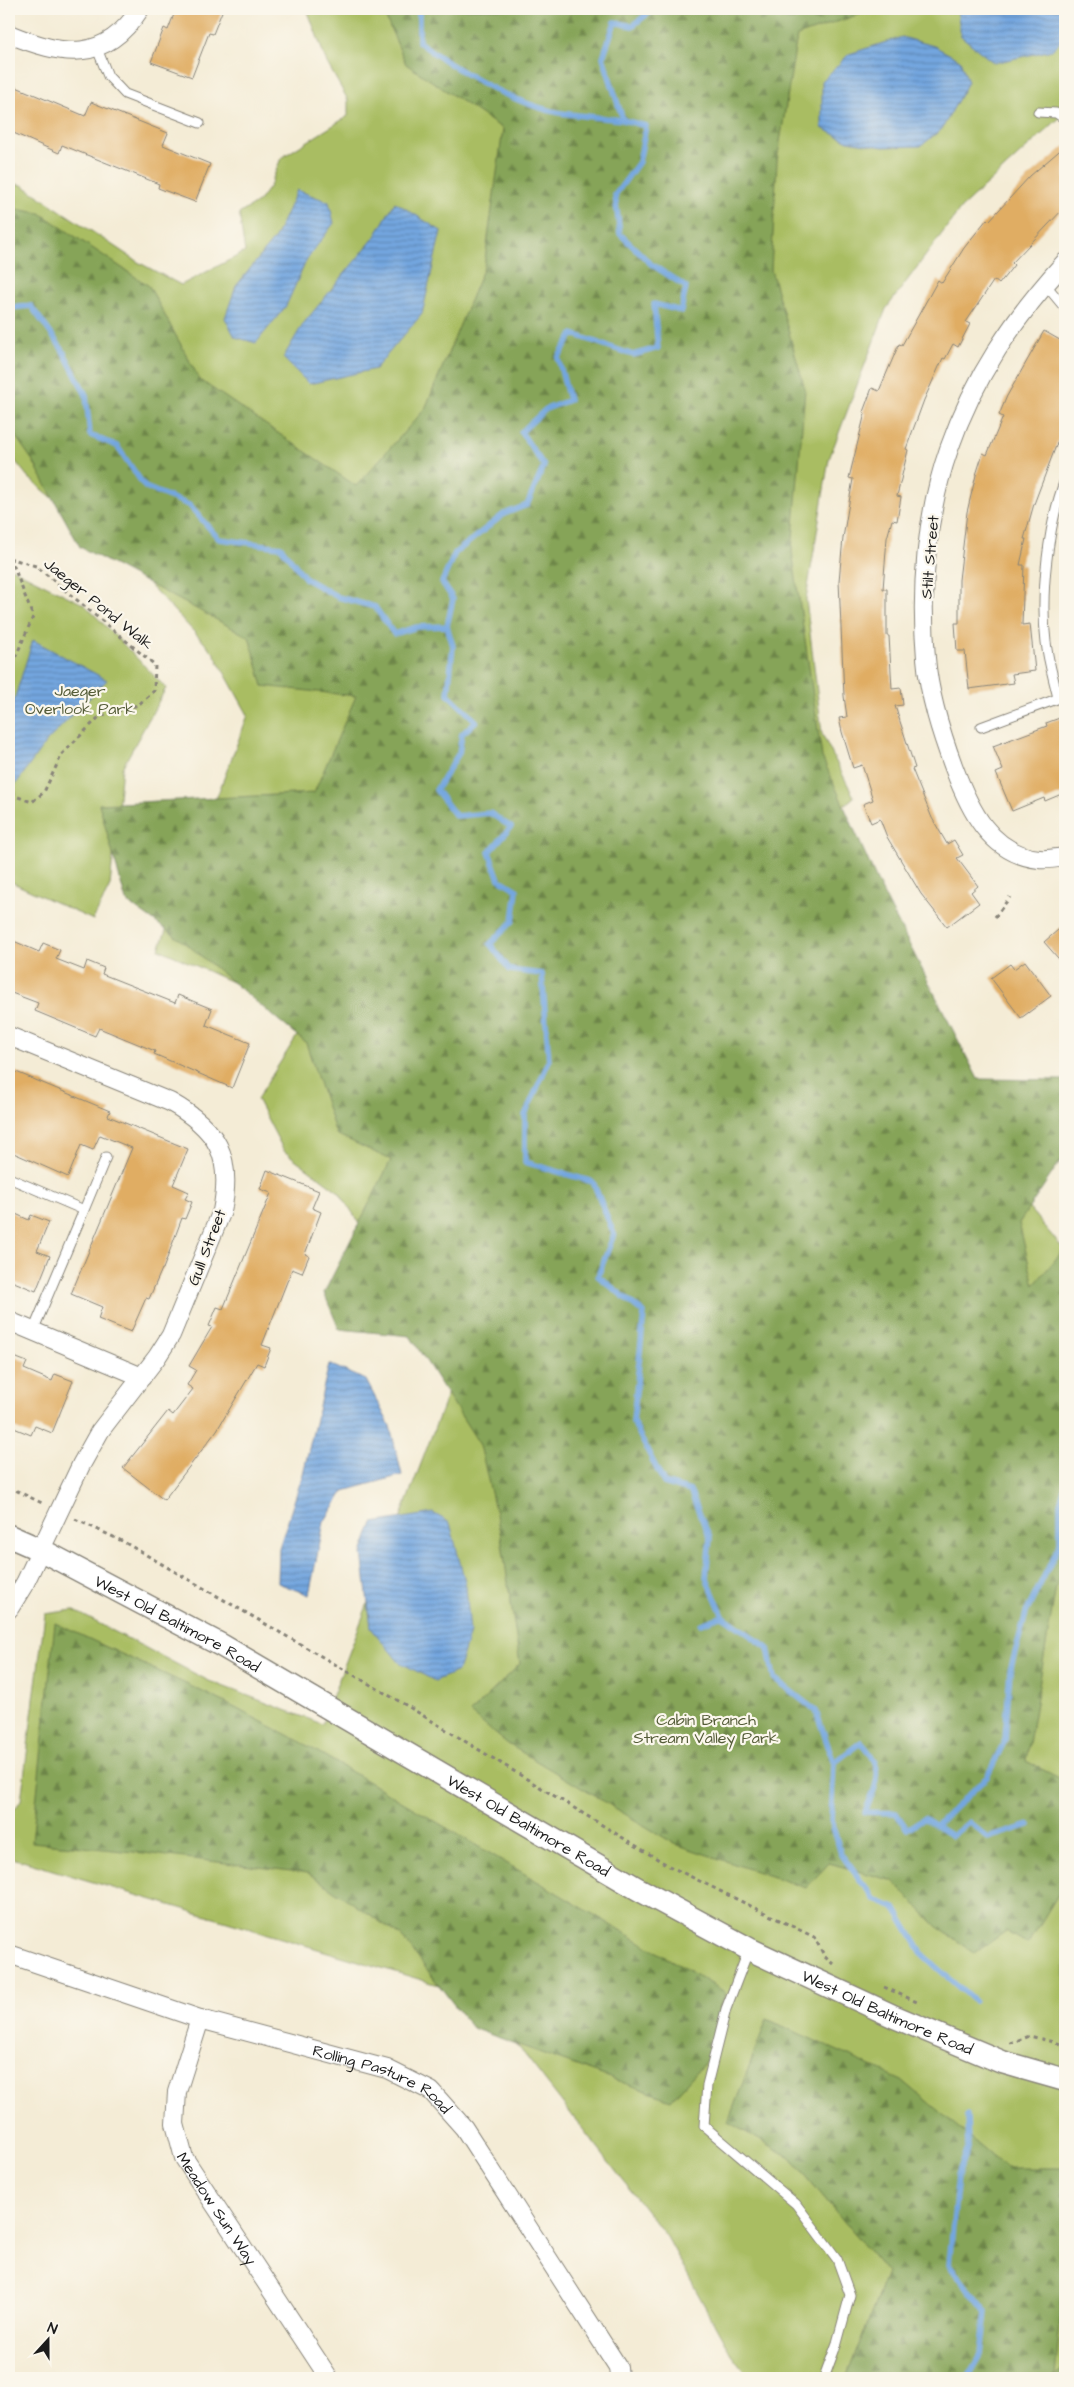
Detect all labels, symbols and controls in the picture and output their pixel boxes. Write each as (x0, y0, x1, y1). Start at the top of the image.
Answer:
street label: Stilt Street (915, 514, 945, 600)
street label: Jaeger Pond Walk (38, 553, 158, 656)
park label: Jaeger Overlook Park (25, 680, 135, 720)
street label: Gull Street (182, 1206, 232, 1289)
street label: West Old Baltimore Road (91, 1570, 264, 1678)
park label: Cabin Branch Stream Valley Park (633, 1709, 779, 1750)
street label: West Old Baltimore Road (443, 1770, 614, 1882)
street label: West Old Baltimore Road (798, 1965, 976, 2061)
street label: Rolling Pasture Road (310, 2040, 456, 2119)
street label: Meadow Sun Way (171, 2148, 262, 2270)
north arrow (22, 2314, 72, 2364)
text: N (45, 2318, 60, 2340)

